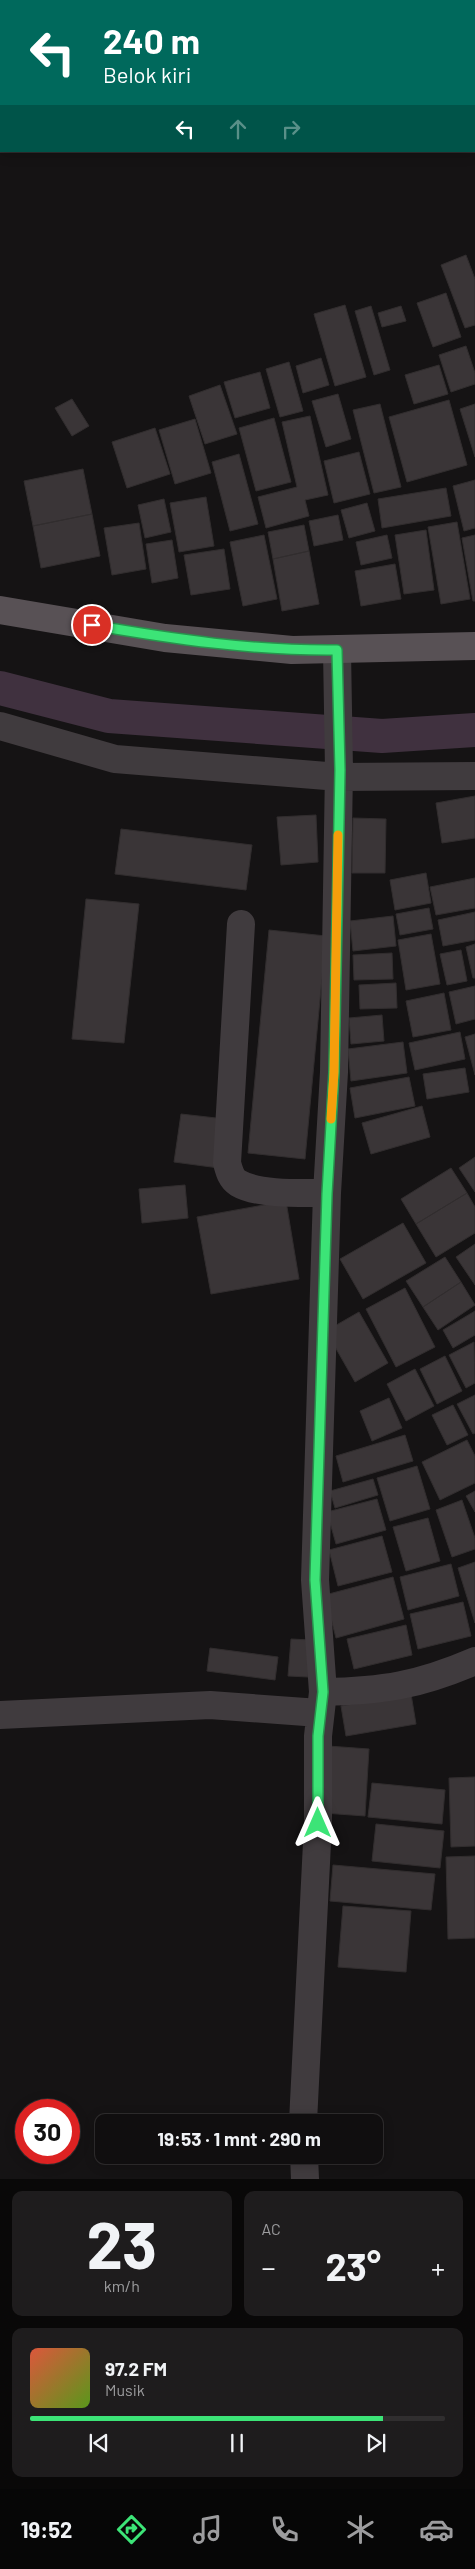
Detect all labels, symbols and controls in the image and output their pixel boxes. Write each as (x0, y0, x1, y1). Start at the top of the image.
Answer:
text: 240 m (103, 19, 200, 61)
icon: left (20, 20, 85, 85)
text: Belok kiri (103, 61, 191, 87)
icon: left (171, 115, 199, 143)
icon: ahead (224, 115, 252, 143)
icon: right (277, 115, 305, 143)
pin (71, 604, 113, 646)
icon: arrive (78, 611, 106, 639)
position arrow (291, 1796, 343, 1848)
speed limit sign: 30 (15, 2099, 80, 2164)
text: 19:53 · 1 mnt · 290 m (157, 2127, 321, 2150)
text: 23 (86, 2204, 157, 2282)
text: AC (262, 2219, 281, 2238)
text: 23° (325, 2243, 381, 2289)
text: − (262, 2250, 276, 2284)
text: + (431, 2250, 445, 2284)
text: km/h (104, 2276, 140, 2295)
text: 97.2 FM (105, 2357, 167, 2380)
text: Musik (105, 2380, 145, 2399)
icon: previous (85, 2429, 113, 2457)
icon: pause (223, 2429, 251, 2457)
icon: next (362, 2429, 390, 2457)
icon: directions (114, 2512, 149, 2547)
icon: music (190, 2512, 225, 2547)
icon: phone (267, 2512, 302, 2547)
icon: climate (343, 2512, 378, 2547)
icon: car (419, 2512, 454, 2547)
text: 19:52 (21, 2516, 72, 2542)

